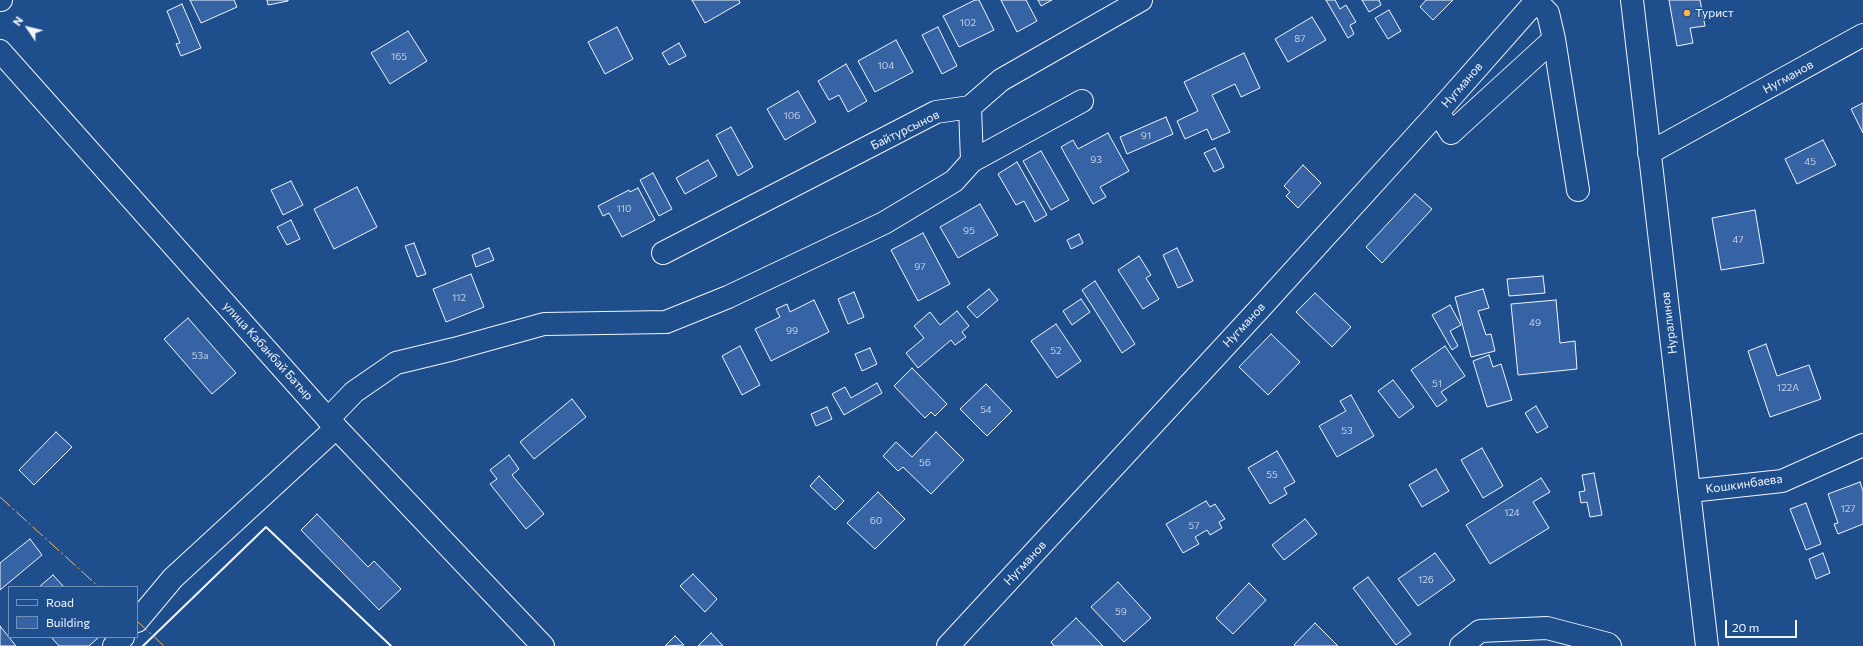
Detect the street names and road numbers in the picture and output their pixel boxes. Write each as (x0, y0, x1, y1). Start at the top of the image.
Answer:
street label: Нугманов (1760, 57, 1816, 97)
street label: Нугманов (1438, 59, 1486, 111)
street label: Байтурсынов (868, 107, 942, 153)
street label: Нуралинов (1658, 291, 1680, 355)
street label: улица Кабанбай Батыр (220, 299, 316, 403)
street label: Нугманов (1220, 300, 1268, 350)
street label: Кошкинбаева (1705, 471, 1783, 497)
street label: Нугманов (1001, 538, 1049, 588)

